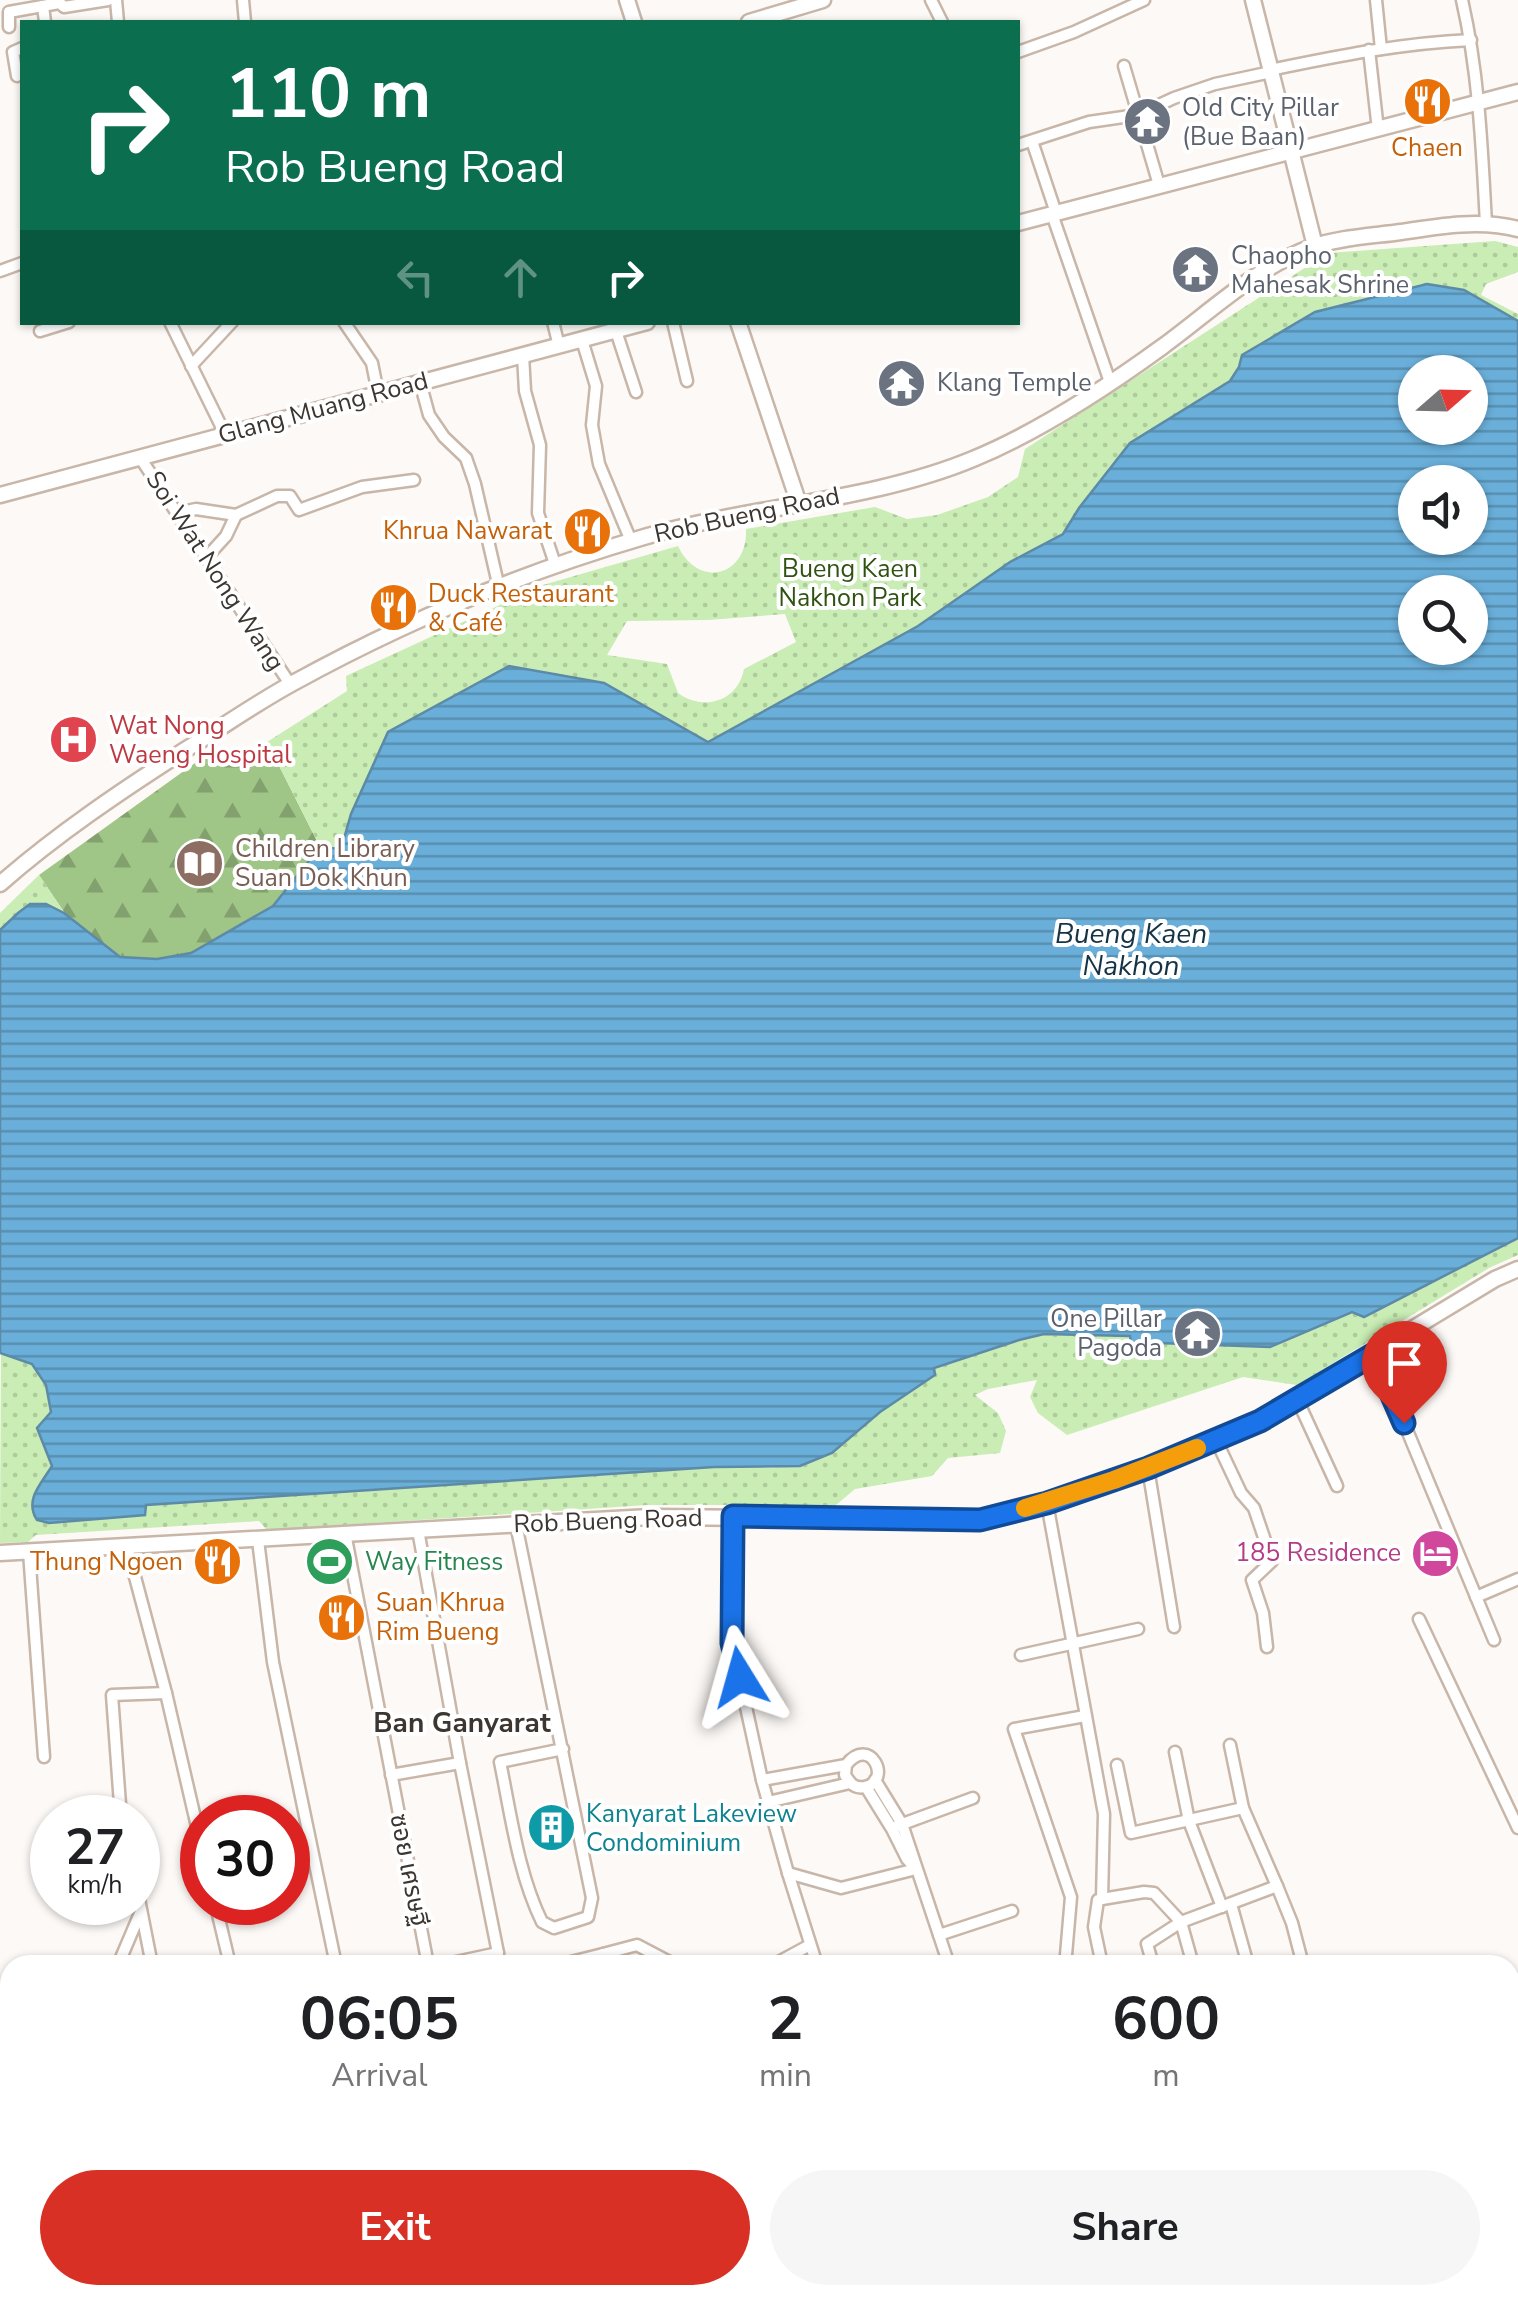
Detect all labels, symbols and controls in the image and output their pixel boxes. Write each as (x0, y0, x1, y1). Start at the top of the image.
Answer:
text: 110 m (225, 46, 431, 142)
icon: right (60, 60, 190, 190)
restaurant icon: Chaen (1401, 76, 1453, 128)
place label: Old City Pillar (Bue Baan) (1182, 91, 1339, 154)
temple icon: Old City Pillar (Bue Baan) (1121, 96, 1173, 148)
place label: Chaen (1391, 131, 1463, 165)
text: Rob Bueng Road (225, 137, 565, 198)
place label: Chaopho Mahesak Shrine (1231, 239, 1409, 302)
temple icon: Chaopho Mahesak Shrine (1170, 244, 1222, 296)
icon: left (388, 250, 443, 305)
icon: ahead (493, 250, 548, 305)
icon: right (598, 250, 653, 305)
north arrow (1398, 355, 1488, 445)
map controls (1398, 355, 1488, 665)
temple icon: Klang Temple (876, 357, 928, 409)
street label: Glang Muang Road (214, 364, 432, 452)
place label: Klang Temple (937, 366, 1092, 400)
street label: Soi Wat Nong Wang (138, 465, 292, 677)
button: sound (1398, 465, 1488, 555)
street label: Rob Bueng Road (651, 479, 843, 551)
restaurant icon: Khrua Nawarat (561, 505, 613, 557)
place label: Khrua Nawarat (383, 514, 552, 548)
park label: Bueng Kaen Nakhon Park (779, 552, 922, 615)
button: search (1398, 575, 1488, 665)
place label: Duck Restaurant & Café (428, 577, 614, 640)
restaurant icon: Duck Restaurant & Café (367, 582, 419, 634)
place label: Wat Nong Waeng Hospital (109, 709, 292, 772)
hospital icon: Wat Nong Waeng Hospital (48, 714, 100, 766)
place label: Children Library Suan Dok Khun (235, 832, 415, 895)
library icon: Children Library Suan Dok Khun (174, 837, 226, 889)
water label: Bueng Kaen Nakhon (1055, 915, 1207, 985)
place label: One Pillar Pagoda (1050, 1302, 1162, 1365)
temple icon: One Pillar Pagoda (1171, 1307, 1223, 1359)
pin (1362, 1321, 1447, 1424)
icon: arrive (1377, 1336, 1432, 1391)
street label: Rob Bueng Road (513, 1501, 703, 1541)
hotel icon: 185 Residence (1410, 1527, 1462, 1579)
restaurant icon: Thung Ngoen (192, 1536, 244, 1588)
sports icon: Way Fitness (304, 1536, 356, 1588)
place label: 185 Residence (1235, 1536, 1401, 1570)
place label: Thung Ngoen (30, 1545, 183, 1579)
place label: Way Fitness (365, 1545, 503, 1579)
place label: Suan Khrua Rim Bueng (376, 1586, 505, 1649)
restaurant icon: Suan Khrua Rim Bueng (315, 1591, 367, 1643)
position arrow (688, 1625, 792, 1729)
district label: Ban Ganyarat (373, 1704, 551, 1742)
speed limit sign: 30 (180, 1795, 310, 1925)
place label: Kanyarat Lakeview Condominium (586, 1797, 797, 1860)
building icon: Kanyarat Lakeview Condominium (525, 1802, 577, 1854)
street label: ซอย เศรษฐี (381, 1811, 437, 1929)
text: 27 (65, 1813, 125, 1882)
text: km/h (67, 1868, 123, 1902)
text: 06:05 (300, 1978, 459, 2060)
text: 2 (767, 1978, 803, 2060)
text: 600 (1112, 1978, 1220, 2060)
text: Arrival (331, 2054, 428, 2097)
text: min (759, 2054, 812, 2097)
text: m (1152, 2054, 1180, 2097)
button: Exit (40, 2170, 750, 2285)
button: Share (770, 2170, 1480, 2285)

